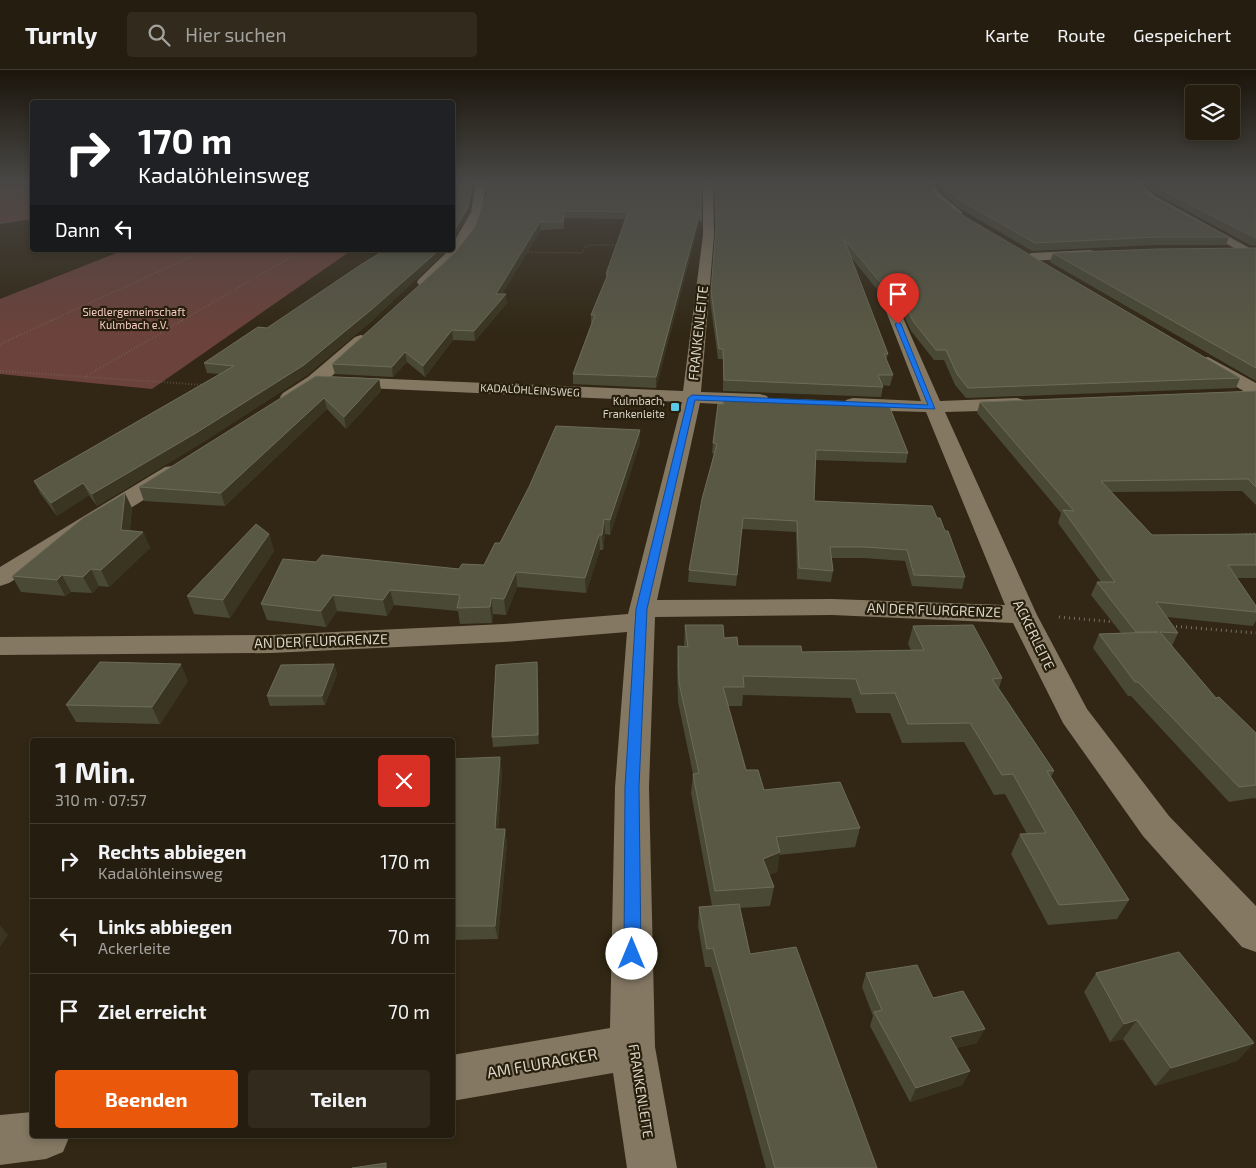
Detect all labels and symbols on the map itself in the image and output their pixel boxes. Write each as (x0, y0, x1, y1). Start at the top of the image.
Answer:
pin (877, 273, 919, 324)
street label: FRANKENLEITE (684, 284, 711, 381)
park label: Siedlergemeinschaft Kulmbach e.V. (82, 305, 186, 331)
street label: KADALÖHLEINSWEG (480, 379, 580, 399)
place label: Kulmbach, Frankenleite (603, 394, 665, 420)
marker: Kulmbach, Frankenleite (669, 401, 681, 413)
street label: ACKERLEITE (1010, 597, 1059, 673)
street label: AN DER FLURGRENZE (867, 599, 1001, 620)
street label: AN DER FLURGRENZE (254, 630, 388, 651)
position arrow (605, 927, 657, 979)
street label: AM FLURACKER (485, 1043, 599, 1082)
street label: FRANKENLEITE (626, 1043, 657, 1139)

